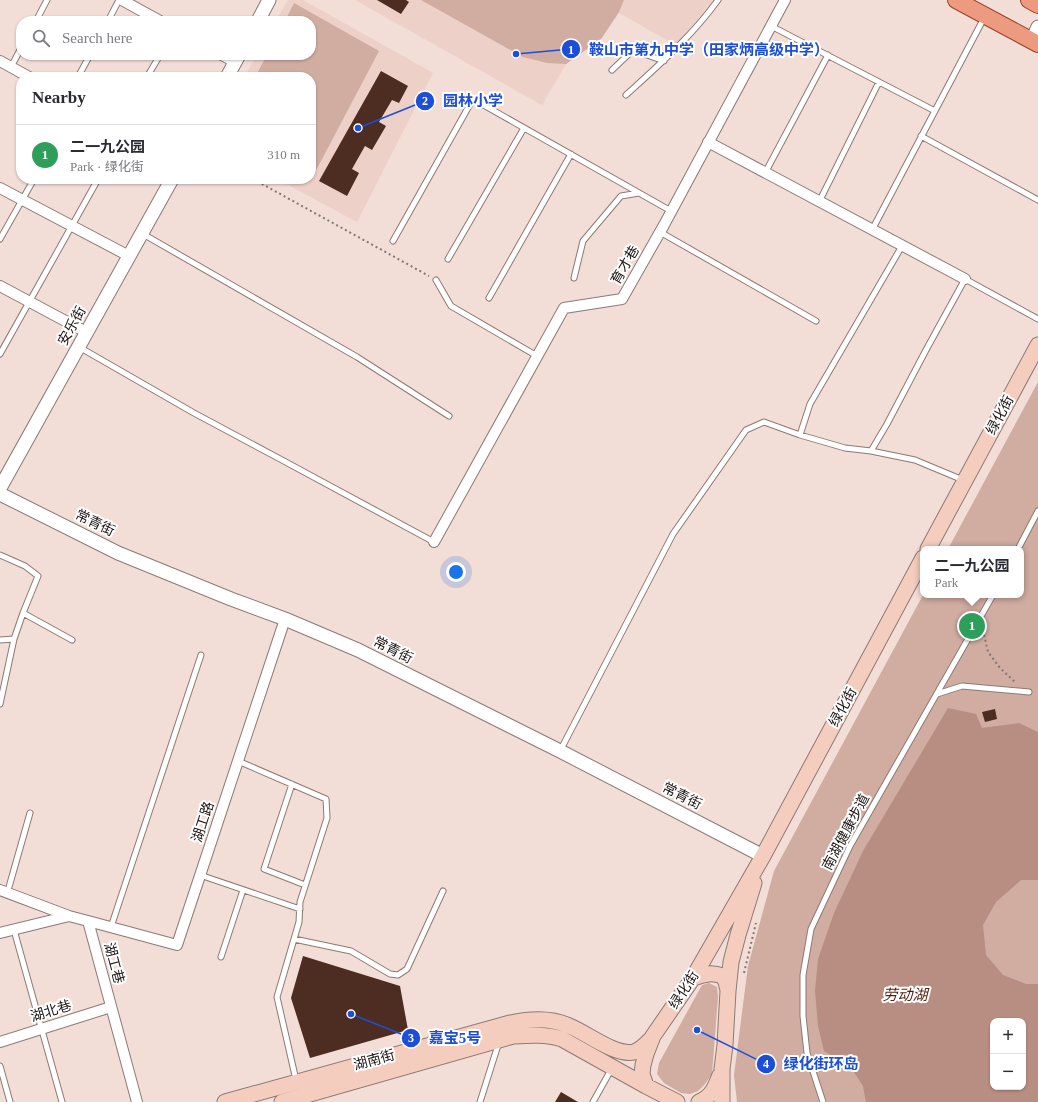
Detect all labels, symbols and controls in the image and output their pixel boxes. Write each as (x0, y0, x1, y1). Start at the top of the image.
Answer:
search box (16, 16, 316, 60)
icon: search (30, 27, 52, 49)
text: Search here (62, 30, 132, 46)
callout: 鞍山市第九中学（田家炳高级中学） (561, 36, 837, 63)
text: 鞍山市第九中学（田家炳高级中学） (589, 41, 829, 58)
text: 1 (568, 43, 574, 57)
callout: 园林小学 (415, 87, 511, 114)
text: Nearby (32, 88, 86, 107)
text: 园林小学 (443, 92, 503, 109)
text: 2 (422, 94, 428, 108)
text: 二一九公园 (70, 139, 145, 155)
text: 1 (42, 147, 48, 162)
text: 310 m (267, 147, 300, 162)
text: Park · 绿化街 (70, 159, 144, 174)
street label: 育才巷 (608, 243, 642, 287)
street label: 安乐街 (55, 304, 89, 348)
street label: 绿化街 (983, 392, 1016, 437)
street label: 常青街 (73, 507, 117, 539)
popup (920, 546, 1024, 598)
text: 二一九公园 (934, 558, 1010, 574)
your location (446, 562, 466, 582)
text: Park (934, 575, 958, 590)
pin: 1 (959, 611, 985, 641)
street label: 常青街 (371, 634, 415, 666)
street label: 绿化街 (826, 684, 859, 729)
street label: 常青街 (660, 780, 704, 812)
street label: 南湖健康步道 (819, 791, 872, 873)
street label: 湖工路 (189, 800, 217, 844)
street label: 湖工巷 (101, 941, 127, 985)
street label: 绿化街 (665, 968, 702, 1012)
water label: 劳动湖 (882, 987, 929, 1003)
street label: 湖北巷 (28, 997, 73, 1024)
map controls (990, 1018, 1026, 1090)
button: + (990, 1018, 1026, 1054)
callout: 嘉宝5号 (401, 1025, 489, 1052)
text: 嘉宝5号 (429, 1030, 481, 1046)
text: 3 (408, 1031, 414, 1045)
street label: 湖南街 (352, 1047, 396, 1073)
callout: 绿化街环岛 (756, 1051, 867, 1078)
button: − (990, 1054, 1026, 1090)
text: 绿化街环岛 (783, 1055, 859, 1072)
text: 4 (763, 1057, 769, 1071)

